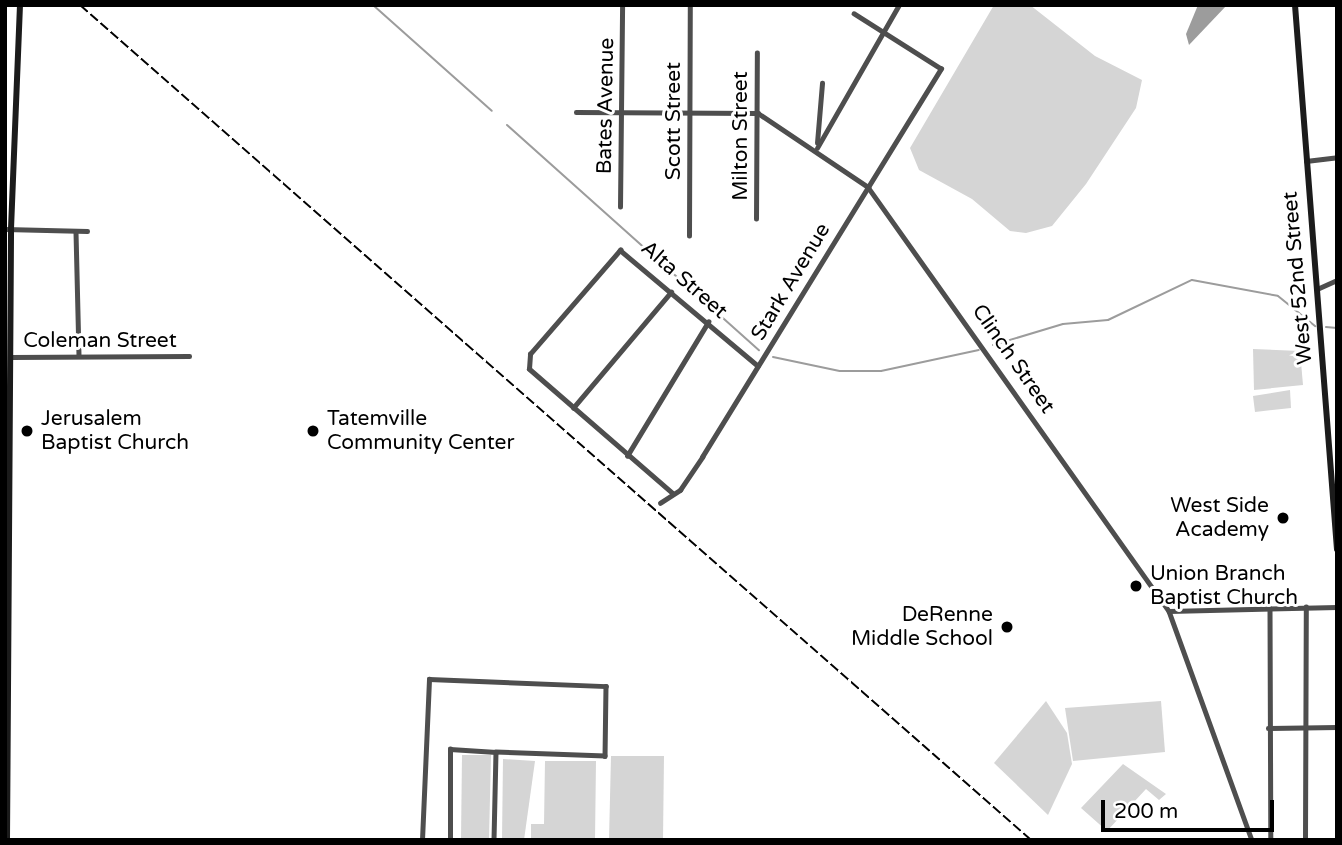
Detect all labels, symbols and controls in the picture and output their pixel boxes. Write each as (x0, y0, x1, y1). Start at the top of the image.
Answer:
street label: Bates Avenue (592, 38, 620, 174)
street label: Scott Street (661, 62, 687, 180)
street label: Milton Street (728, 71, 754, 201)
street label: West 52nd Street (1278, 190, 1318, 366)
street label: Stark Avenue (746, 219, 836, 345)
street label: Alta Street (636, 236, 732, 324)
street label: Clinch Street (966, 300, 1060, 418)
street label: Coleman Street (23, 328, 177, 354)
place label: Jerusalem Baptist Church (41, 406, 189, 456)
place label: Tatemville Community Center (327, 406, 514, 456)
marker: Jerusalem Baptist Church (19, 423, 35, 439)
marker: Tatemville Community Center (305, 423, 321, 439)
place label: West Side Academy (1170, 493, 1269, 543)
marker: West Side Academy (1275, 510, 1291, 526)
place label: Union Branch Baptist Church (1150, 561, 1298, 611)
marker: Union Branch Baptist Church (1128, 578, 1144, 594)
place label: DeRenne Middle School (851, 602, 993, 652)
marker: DeRenne Middle School (999, 619, 1015, 635)
scale bar (1104, 786, 1277, 830)
text: 200 m (1114, 799, 1178, 824)

